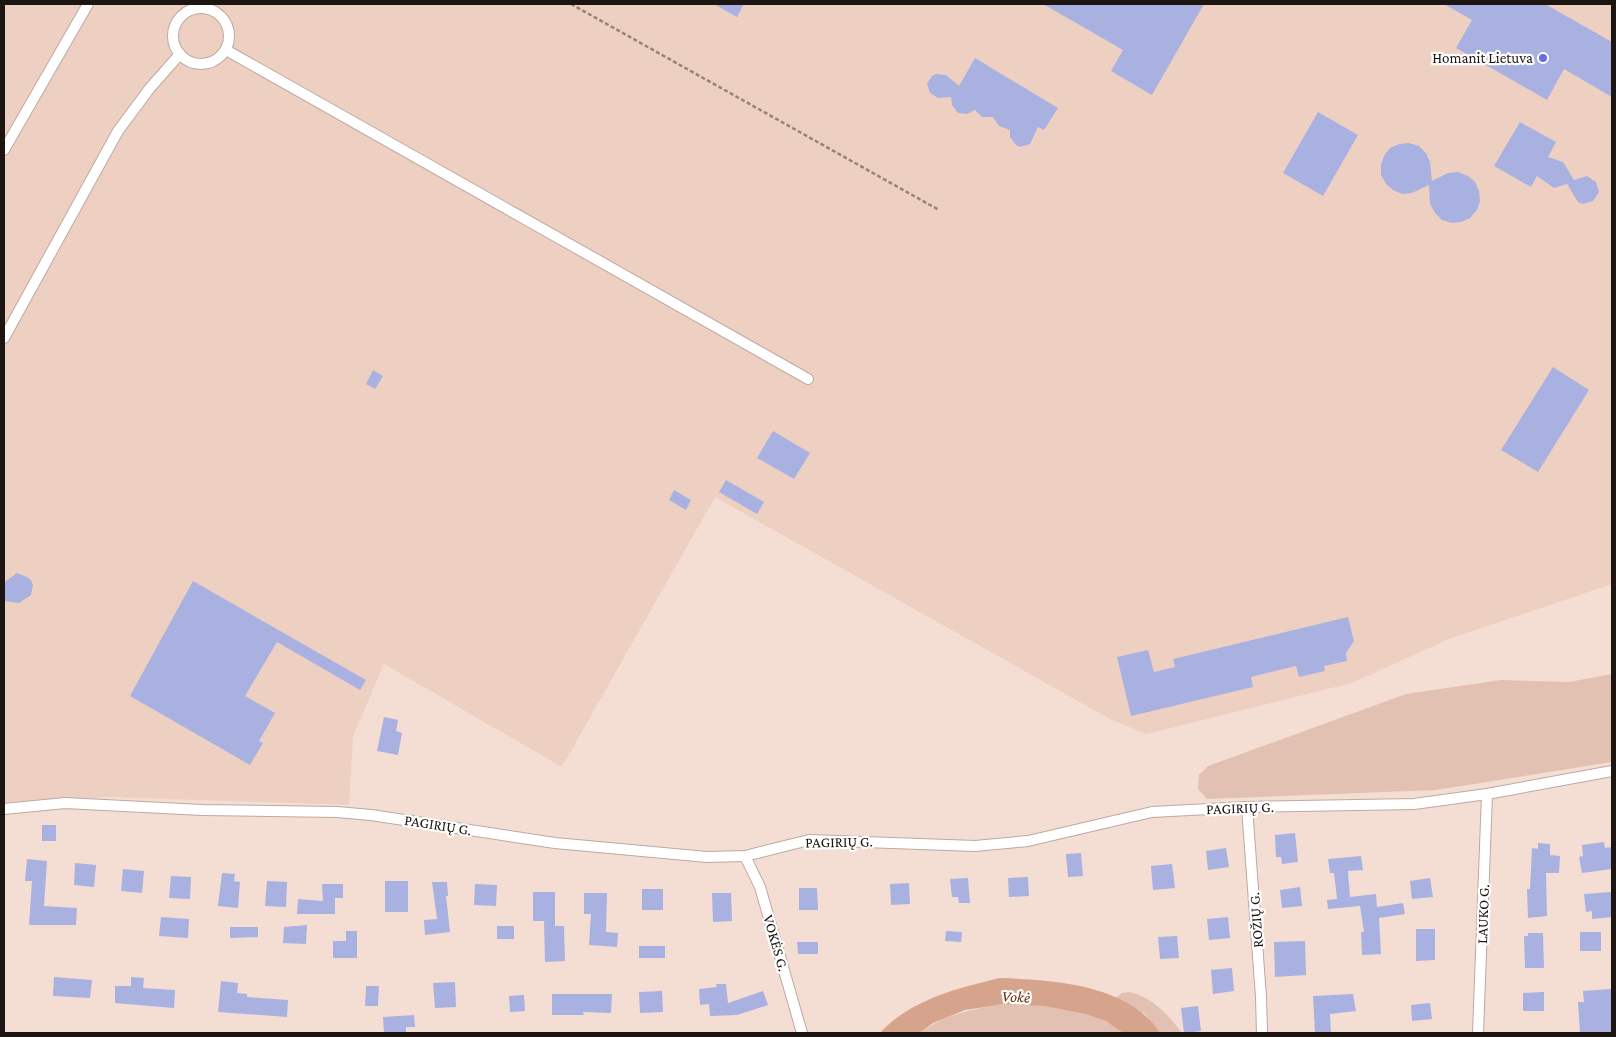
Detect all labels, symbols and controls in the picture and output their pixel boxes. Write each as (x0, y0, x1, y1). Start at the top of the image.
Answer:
place label: Homanit Lietuva (1432, 50, 1533, 66)
marker: Homanit Lietuva (1537, 52, 1549, 64)
street label: PAGIRIŲ G. (1206, 799, 1274, 818)
street label: PAGIRIŲ G. (403, 812, 473, 839)
street label: PAGIRIŲ G. (805, 833, 873, 852)
street label: LAUKO G. (1474, 884, 1492, 944)
street label: ROŽIŲ G. (1246, 892, 1267, 948)
street label: VOKĖS G. (760, 913, 792, 973)
water label: Vokė (1001, 987, 1031, 1006)

